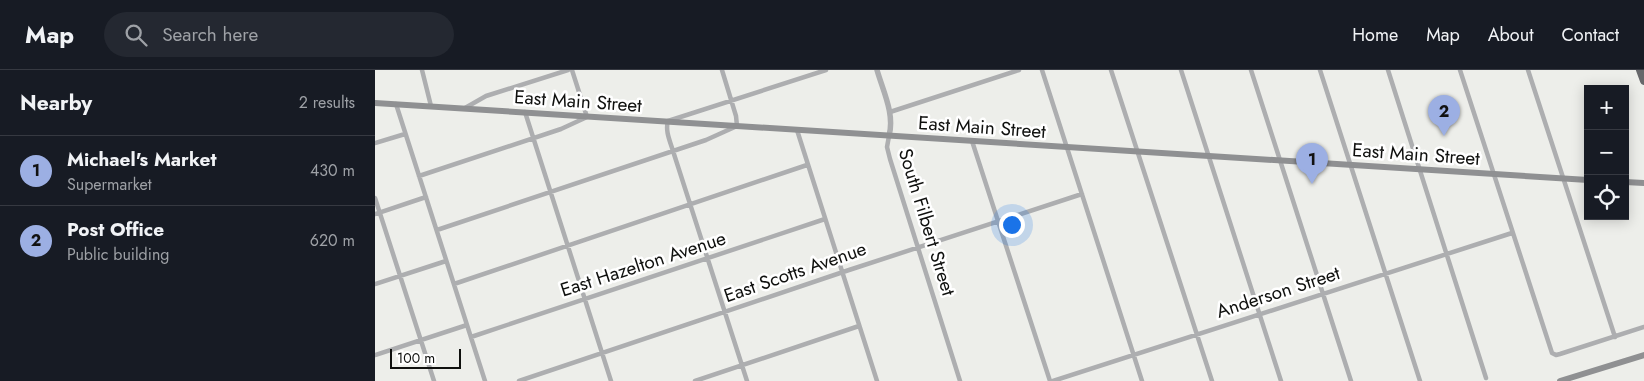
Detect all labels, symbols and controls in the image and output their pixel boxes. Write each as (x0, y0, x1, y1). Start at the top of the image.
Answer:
search box (104, 12, 454, 57)
text: Map (25, 17, 74, 52)
icon: search (122, 21, 150, 49)
text: Search here (162, 21, 258, 48)
text: Home (1352, 22, 1398, 48)
text: Map (1426, 22, 1460, 48)
text: About (1488, 22, 1533, 48)
text: Contact (1561, 22, 1619, 48)
street label: East Main Street (513, 83, 643, 119)
map controls (1584, 85, 1629, 220)
button: + (1584, 85, 1629, 130)
text: Nearby (20, 88, 92, 118)
text: 2 results (299, 91, 355, 114)
pin: 2 (1428, 95, 1460, 136)
street label: East Main Street (917, 109, 1047, 145)
button: − (1584, 130, 1629, 175)
street label: East Main Street (1351, 136, 1481, 172)
pin: 1 (1296, 143, 1328, 184)
street label: South Filbert Street (892, 145, 962, 299)
text: Michael's Market (67, 146, 217, 173)
text: 1 (32, 159, 40, 182)
text: 430 m (310, 159, 355, 182)
text: Supermarket (67, 173, 152, 196)
button: locate (1584, 175, 1629, 220)
your location (999, 212, 1025, 238)
text: Post Office (67, 216, 164, 243)
street label: East Hazelton Avenue (557, 224, 729, 304)
text: 2 (31, 229, 41, 252)
text: 620 m (310, 229, 355, 252)
street label: East Scotts Avenue (720, 235, 870, 309)
text: Public building (67, 243, 169, 266)
street label: Anderson Street (1213, 259, 1344, 325)
scale bar (390, 346, 461, 369)
text: 100 m (397, 348, 435, 368)

